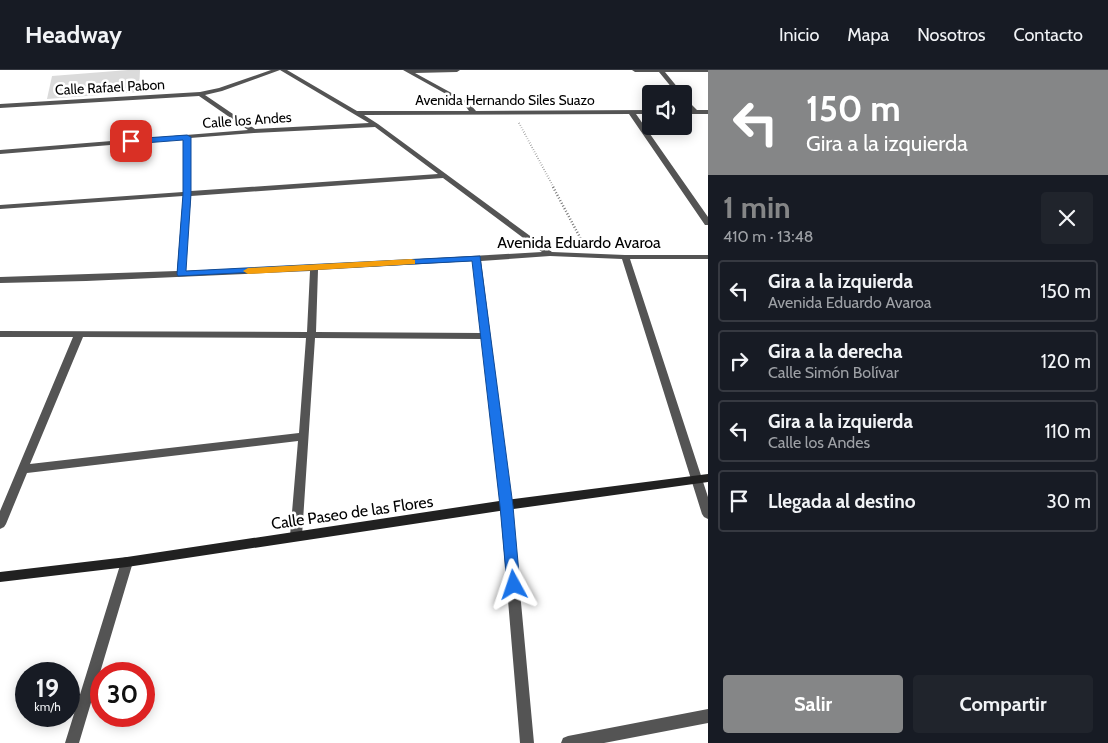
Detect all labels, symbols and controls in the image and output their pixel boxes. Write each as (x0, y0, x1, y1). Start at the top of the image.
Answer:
text: Headway (25, 20, 122, 49)
text: Inicio (779, 24, 819, 46)
text: Mapa (847, 24, 889, 46)
text: Nosotros (917, 24, 986, 46)
text: Contacto (1014, 24, 1083, 46)
street label: Calle Rafael Pabon (55, 75, 166, 99)
map controls (642, 85, 692, 135)
button: sound (642, 85, 692, 135)
text: 150 m (806, 87, 901, 130)
icon: left (723, 90, 788, 155)
street label: Avenida Hernando Siles Suazo (415, 91, 595, 109)
street label: Calle los Andes (202, 108, 292, 132)
pin (110, 120, 152, 162)
icon: arrive (117, 127, 145, 155)
text: Gira a la izquierda (806, 130, 968, 157)
text: 1 min (723, 189, 791, 226)
button: close (1041, 192, 1093, 244)
text: 410 m · 13:48 (723, 227, 813, 246)
street label: Avenida Eduardo Avaroa (497, 233, 661, 252)
text: Gira a la izquierda (768, 270, 913, 293)
icon: left (725, 277, 753, 305)
text: 150 m (1040, 280, 1091, 303)
text: Avenida Eduardo Avaroa (768, 293, 931, 312)
text: Gira a la derecha (768, 340, 903, 363)
icon: right (725, 347, 753, 375)
text: 120 m (1041, 350, 1091, 373)
text: Calle Simón Bolívar (768, 363, 899, 382)
text: Gira a la izquierda (768, 410, 913, 433)
icon: left (725, 417, 753, 445)
text: 110 m (1044, 420, 1091, 443)
text: Calle los Andes (768, 433, 870, 452)
icon: arrive (725, 487, 753, 515)
text: Llegada al destino (768, 490, 915, 513)
text: 30 m (1047, 490, 1091, 513)
street label: Calle Paseo de las Flores (270, 492, 435, 533)
position arrow (487, 558, 539, 610)
speed limit sign: 30 (90, 662, 155, 727)
text: 19 (36, 673, 59, 703)
button: Salir (723, 675, 903, 733)
button: Compartir (913, 675, 1093, 733)
text: km/h (34, 699, 61, 714)

